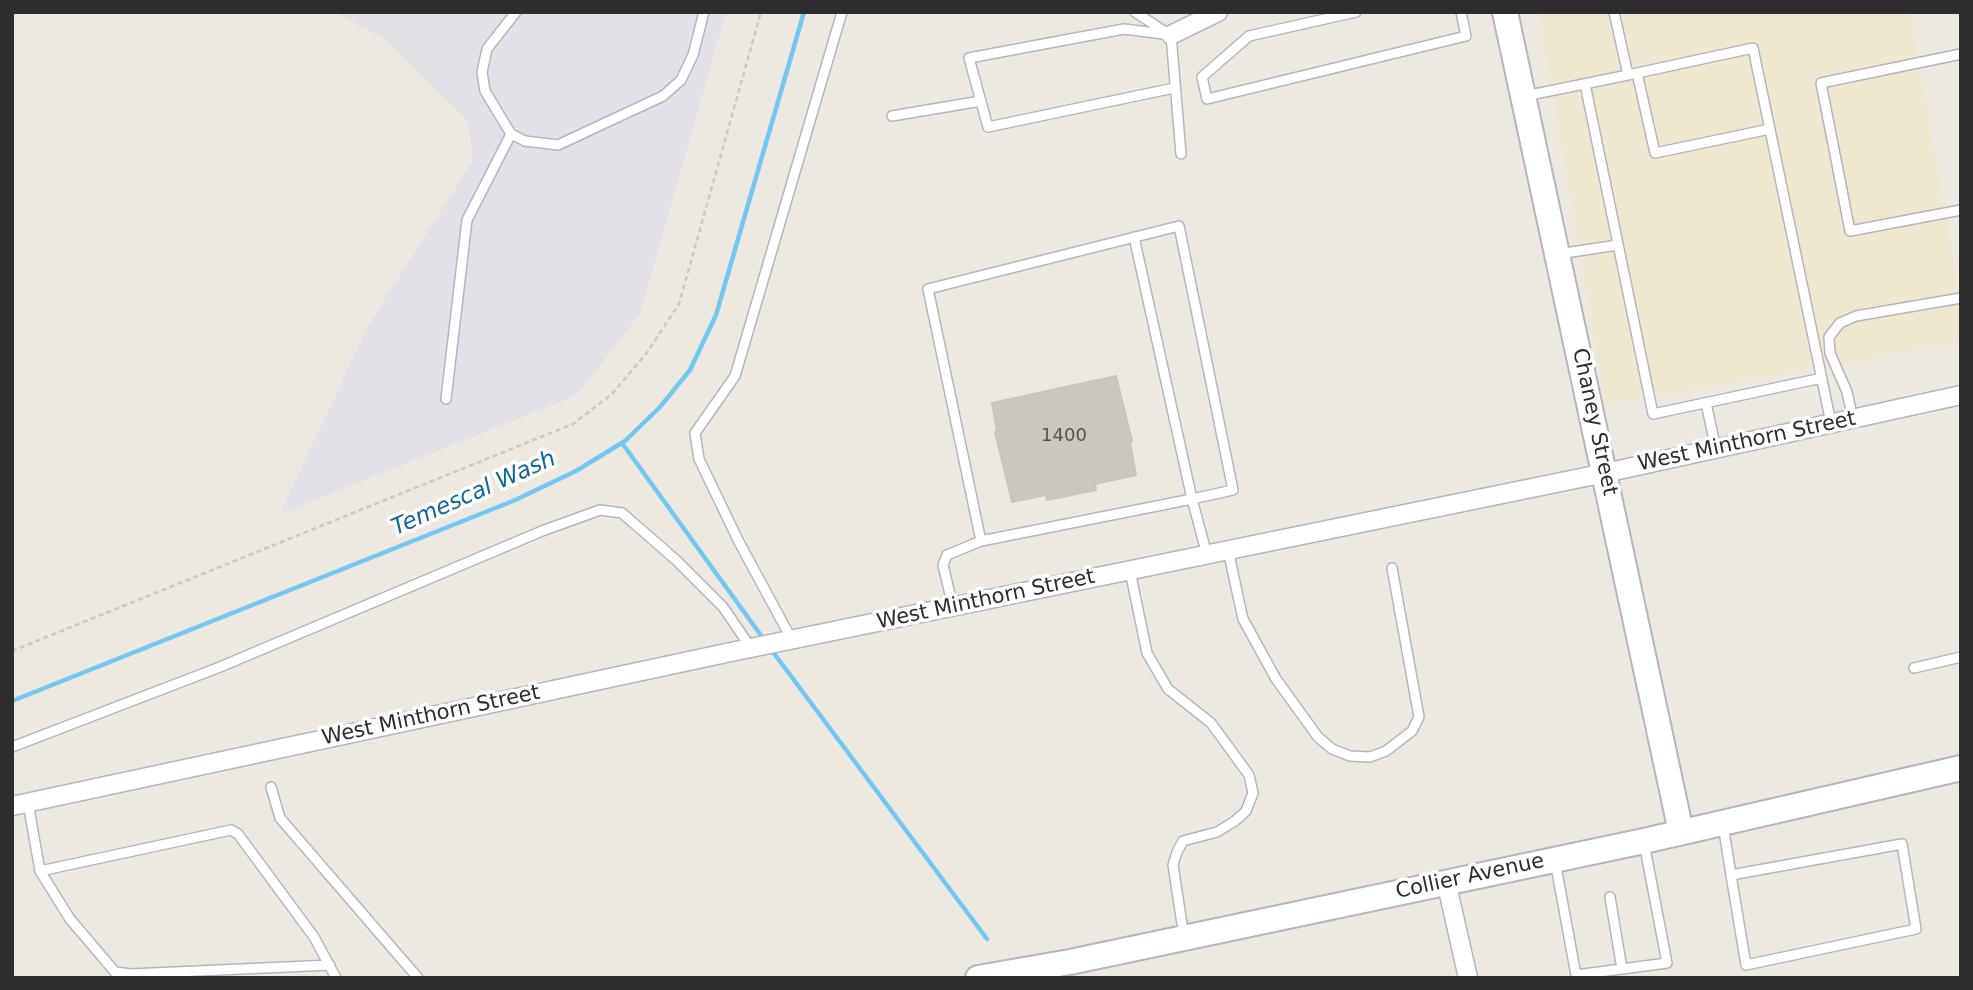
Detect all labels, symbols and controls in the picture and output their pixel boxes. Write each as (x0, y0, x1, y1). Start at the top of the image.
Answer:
street label: Chaney Street (1566, 346, 1622, 498)
street label: West Minthorn Street (1636, 407, 1858, 477)
house number: 1400 (1041, 425, 1087, 447)
water label: Temescal Wash (388, 446, 560, 542)
street label: West Minthorn Street (875, 565, 1097, 635)
street label: West Minthorn Street (320, 681, 542, 751)
street label: Collier Avenue (1393, 849, 1547, 905)

